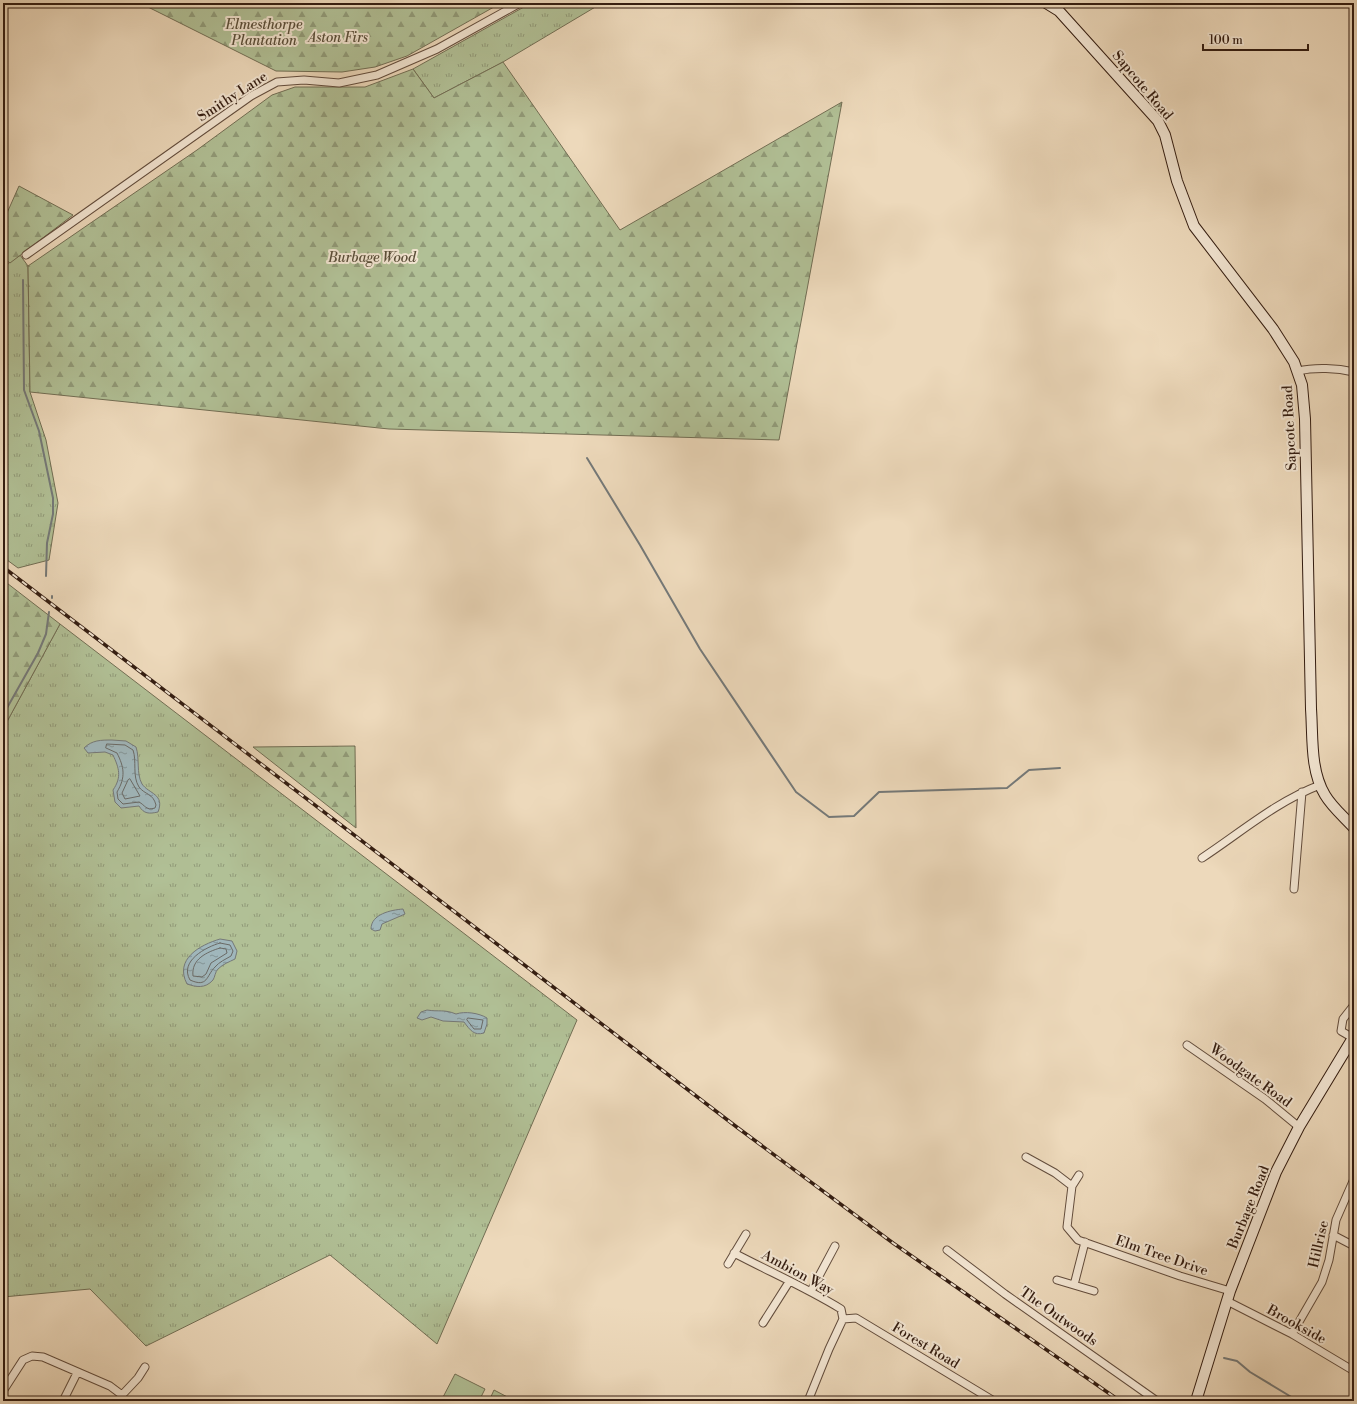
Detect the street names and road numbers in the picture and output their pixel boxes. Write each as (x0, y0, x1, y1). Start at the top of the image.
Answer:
street label: Sapcote Road (1108, 47, 1177, 124)
street label: Smithy Lane (194, 68, 271, 126)
street label: Sapcote Road (1279, 385, 1301, 471)
street label: Woodgate Road (1205, 1039, 1295, 1112)
street label: Burbage Road (1224, 1163, 1274, 1253)
street label: Hillrise (1305, 1219, 1333, 1270)
street label: Elm Tree Drive (1113, 1232, 1210, 1280)
street label: Ambion Way (757, 1246, 837, 1299)
street label: The Outwoods (1016, 1283, 1101, 1350)
street label: Brookside (1263, 1301, 1329, 1349)
street label: Forest Road (888, 1319, 963, 1373)

